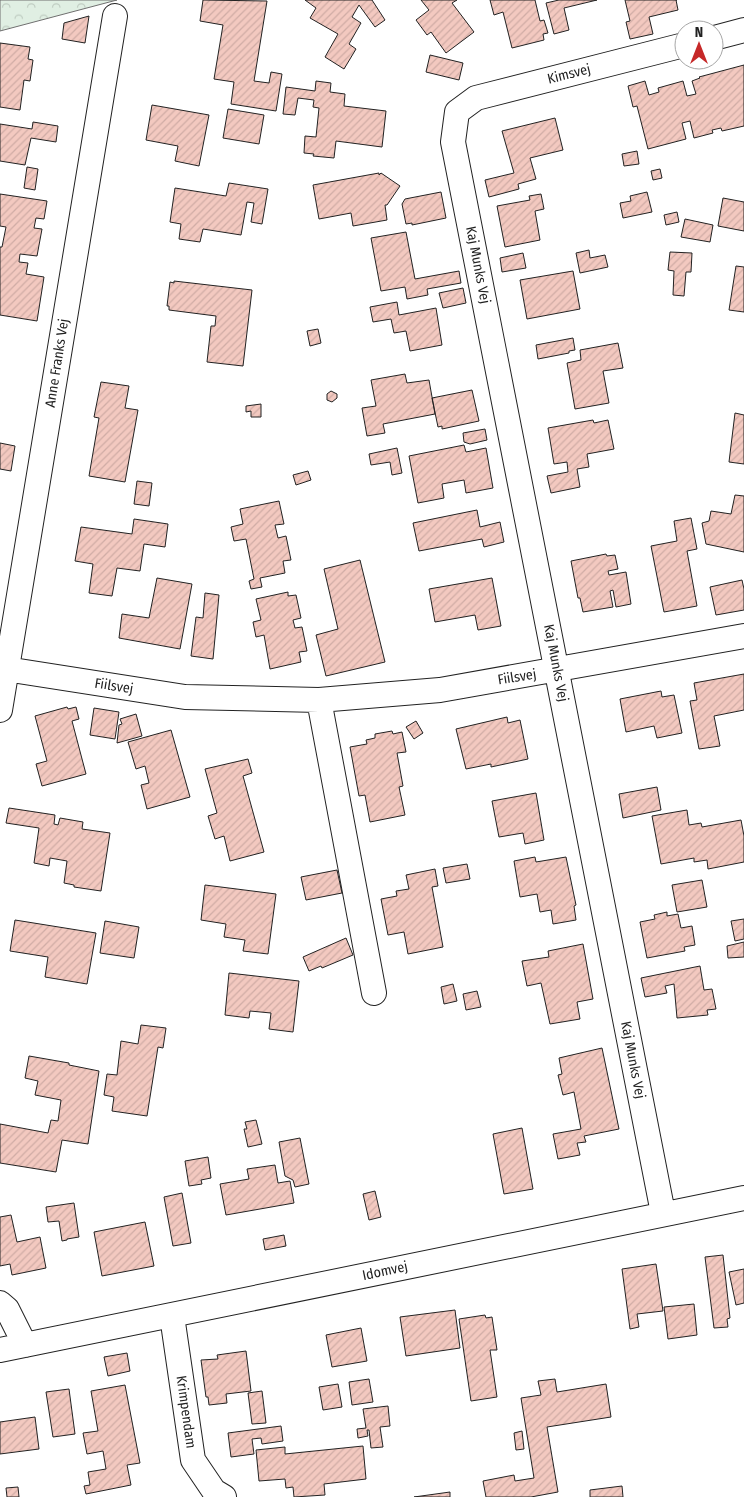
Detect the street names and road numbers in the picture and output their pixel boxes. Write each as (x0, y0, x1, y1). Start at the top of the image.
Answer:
street label: Kimsvej (546, 60, 592, 88)
street label: Kaj Munks Vej (462, 225, 494, 305)
street label: Anne Franks Vej (42, 317, 72, 409)
street label: Kaj Munks Vej (540, 623, 572, 703)
street label: Fiilsvej (496, 666, 538, 688)
street label: Fiilsvej (93, 675, 135, 697)
street label: Kaj Munks Vej (617, 1020, 649, 1100)
street label: Idomvej (361, 1258, 409, 1284)
street label: Krimpendam (172, 1374, 200, 1450)

